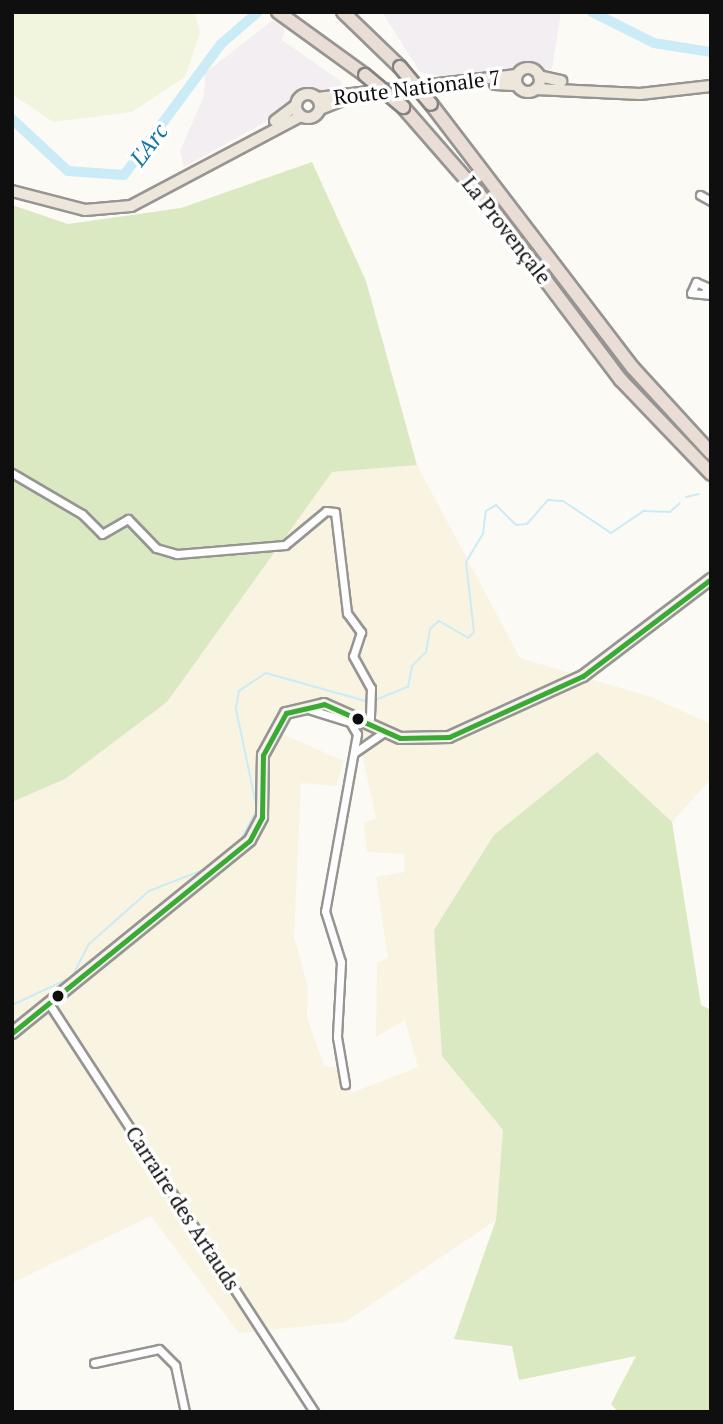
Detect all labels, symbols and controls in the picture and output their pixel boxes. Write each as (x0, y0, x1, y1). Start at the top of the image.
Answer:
street label: Route Nationale 7 (332, 64, 502, 110)
water label: L'Arc (124, 118, 174, 172)
street label: La Provençale (457, 171, 557, 289)
unlabelled marker (351, 712, 365, 726)
unlabelled marker (51, 989, 65, 1003)
street label: Carraire des Artauds (120, 1121, 246, 1295)

